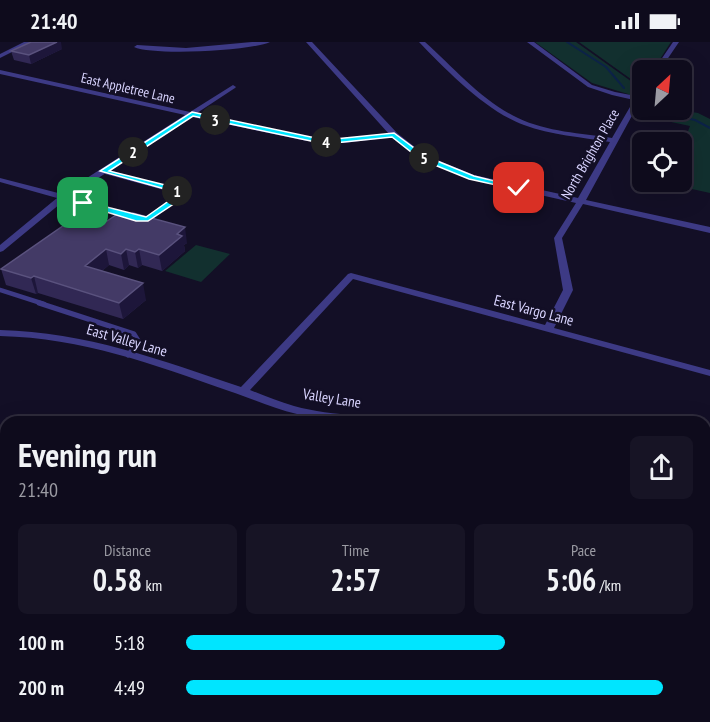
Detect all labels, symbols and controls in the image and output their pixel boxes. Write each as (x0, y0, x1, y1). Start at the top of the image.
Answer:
text: 21:40 (30, 7, 78, 35)
north arrow (632, 60, 692, 120)
map controls (632, 60, 692, 192)
street label: East Appletree Lane (79, 68, 177, 108)
pin: 3 (200, 105, 230, 135)
street label: North Brighton Place (557, 106, 623, 202)
text: 3 (211, 110, 219, 130)
pin: 4 (311, 127, 341, 157)
text: 4 (322, 132, 330, 152)
button: locate (632, 132, 692, 192)
pin: 2 (118, 137, 148, 167)
text: 2 (129, 142, 137, 162)
pin: 5 (409, 143, 439, 173)
text: 5 (420, 148, 428, 168)
pin (493, 162, 544, 213)
icon: check (502, 171, 535, 204)
pin: 1 (162, 176, 192, 206)
pin (57, 177, 108, 228)
text: 1 (173, 181, 181, 201)
icon: arrive (66, 186, 99, 219)
street label: East Vargo Lane (492, 290, 576, 330)
street label: East Valley Lane (85, 319, 169, 361)
street label: Valley Lane (301, 384, 362, 412)
text: Evening run (18, 433, 157, 476)
button: share (630, 436, 693, 499)
text: 21:40 (18, 477, 58, 503)
text: Distance (104, 540, 151, 560)
text: Time (342, 540, 369, 560)
text: Pace (571, 540, 596, 560)
text: 0.58 (93, 560, 142, 599)
text: 2:57 (330, 560, 381, 599)
text: 5:06 (546, 560, 596, 599)
text: km (142, 575, 162, 595)
text: /km (596, 575, 621, 595)
text: 100 m (18, 630, 64, 656)
text: 5:18 (114, 630, 145, 656)
text: 200 m (18, 675, 64, 701)
text: 4:49 (114, 675, 145, 701)

